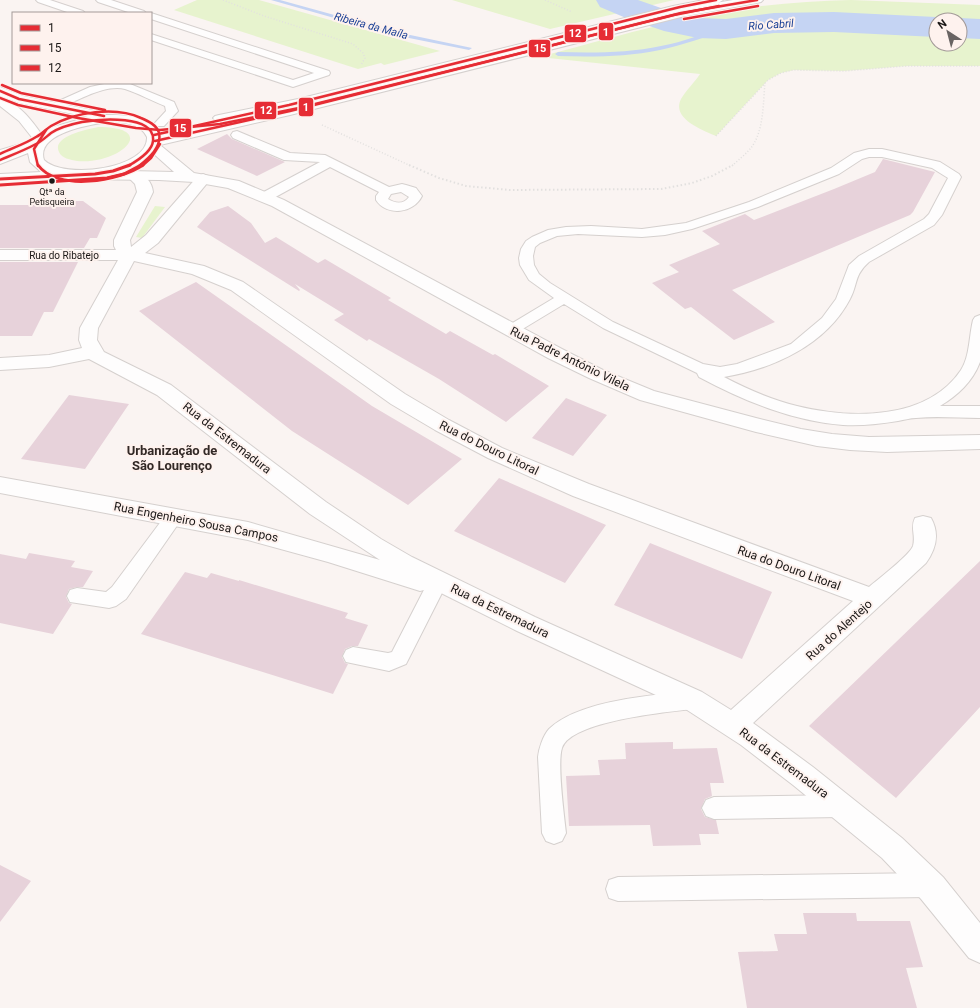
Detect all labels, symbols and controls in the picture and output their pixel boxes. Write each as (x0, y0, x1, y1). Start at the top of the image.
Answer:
water label: Ribeira da Maíla (333, 10, 410, 42)
legend (12, 12, 152, 84)
north arrow (928, 12, 968, 52)
water label: Rio Cabril (748, 17, 795, 33)
text: N (935, 17, 950, 32)
text: 1 (48, 21, 55, 35)
line badge: 1 (598, 22, 614, 41)
line badge: 12 (564, 24, 587, 43)
text: 1 (603, 26, 609, 39)
text: 12 (569, 27, 581, 40)
line badge: 15 (528, 39, 551, 58)
text: 15 (48, 41, 62, 55)
text: 15 (534, 42, 546, 55)
text: 12 (48, 61, 62, 75)
line badge: 1 (298, 97, 314, 117)
line badge: 12 (254, 101, 277, 120)
text: 1 (303, 101, 309, 114)
text: 12 (260, 104, 272, 117)
line badge: 15 (169, 118, 192, 138)
text: 15 (174, 122, 186, 135)
marker: Qtª da Petisqueira (47, 176, 57, 186)
place label: Qtª da Petisqueira (30, 187, 75, 207)
street label: Rua do Ribatejo (29, 250, 99, 261)
street label: Rua Padre António Vilela (508, 324, 632, 394)
street label: Rua da Estremadura (180, 399, 274, 477)
street label: Rua do Douro Litoral (437, 418, 541, 478)
district label: Urbanização de São Lourenço (127, 443, 217, 473)
street label: Rua Engenheiro Sousa Campos (113, 499, 279, 545)
street label: Rua do Douro Litoral (736, 543, 842, 593)
street label: Rua da Estremadura (448, 581, 552, 641)
street label: Rua do Alentejo (803, 597, 875, 663)
street label: Rua da Estremadura (737, 725, 831, 801)

